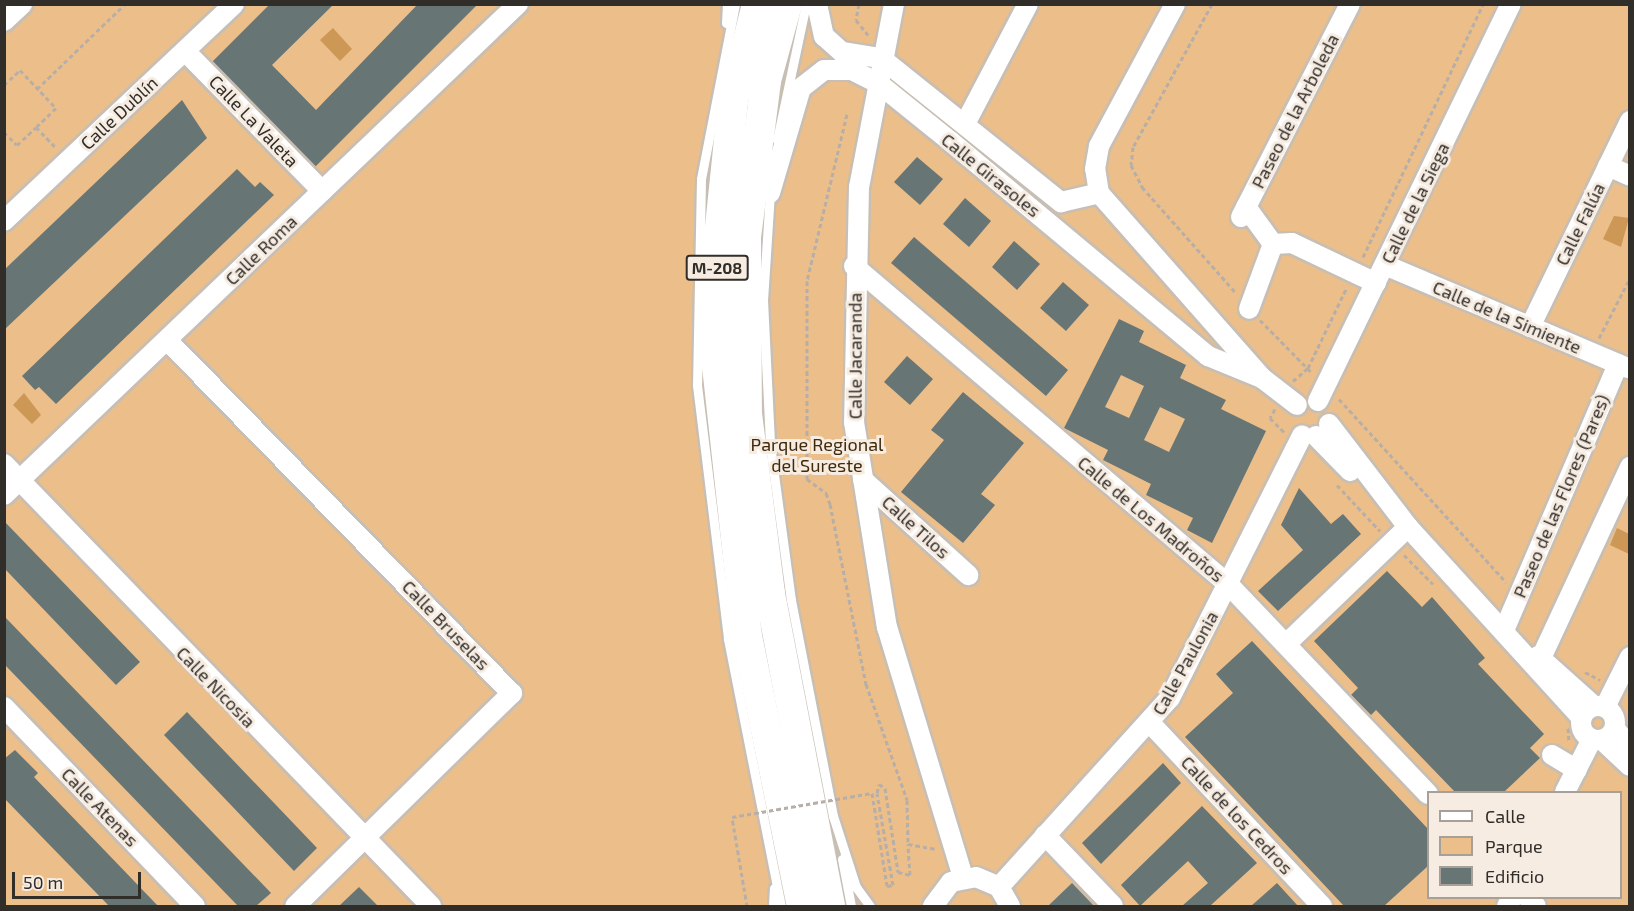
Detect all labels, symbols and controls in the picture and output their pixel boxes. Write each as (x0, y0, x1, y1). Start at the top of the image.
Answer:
street label: Paseo de la Arboleda (1247, 30, 1343, 192)
street label: Calle La Valeta (205, 70, 303, 172)
street label: Calle Dublín (76, 72, 162, 154)
street label: Calle Girasoles (937, 129, 1045, 221)
street label: Calle de la Siega (1376, 139, 1454, 267)
street label: Calle Falúa (1551, 179, 1609, 269)
street label: Calle Roma (221, 210, 301, 290)
road number: M-208 (686, 255, 748, 281)
street label: Calle de la Simiente (1430, 276, 1584, 358)
street label: Calle Jacaranda (844, 293, 866, 419)
street label: Paseo de las Flores (Pares) (1508, 391, 1614, 601)
park label: Parque Regional del Sureste (751, 434, 883, 476)
street label: Calle de Los Madroños (1074, 452, 1228, 586)
street label: Calle Tilos (878, 491, 954, 563)
street label: Calle Bruselas (398, 576, 494, 674)
street label: Calle Paulonia (1148, 607, 1222, 719)
street label: Calle Nicosia (172, 642, 260, 732)
street label: Calle de los Cedros (1177, 751, 1297, 879)
street label: Calle Atenas (57, 763, 143, 851)
legend (1427, 791, 1622, 899)
text: Calle (1485, 805, 1526, 827)
text: Parque (1485, 835, 1543, 857)
scale bar (15, 860, 144, 898)
text: Edificio (1485, 865, 1544, 887)
text: 50 m (23, 871, 63, 893)

